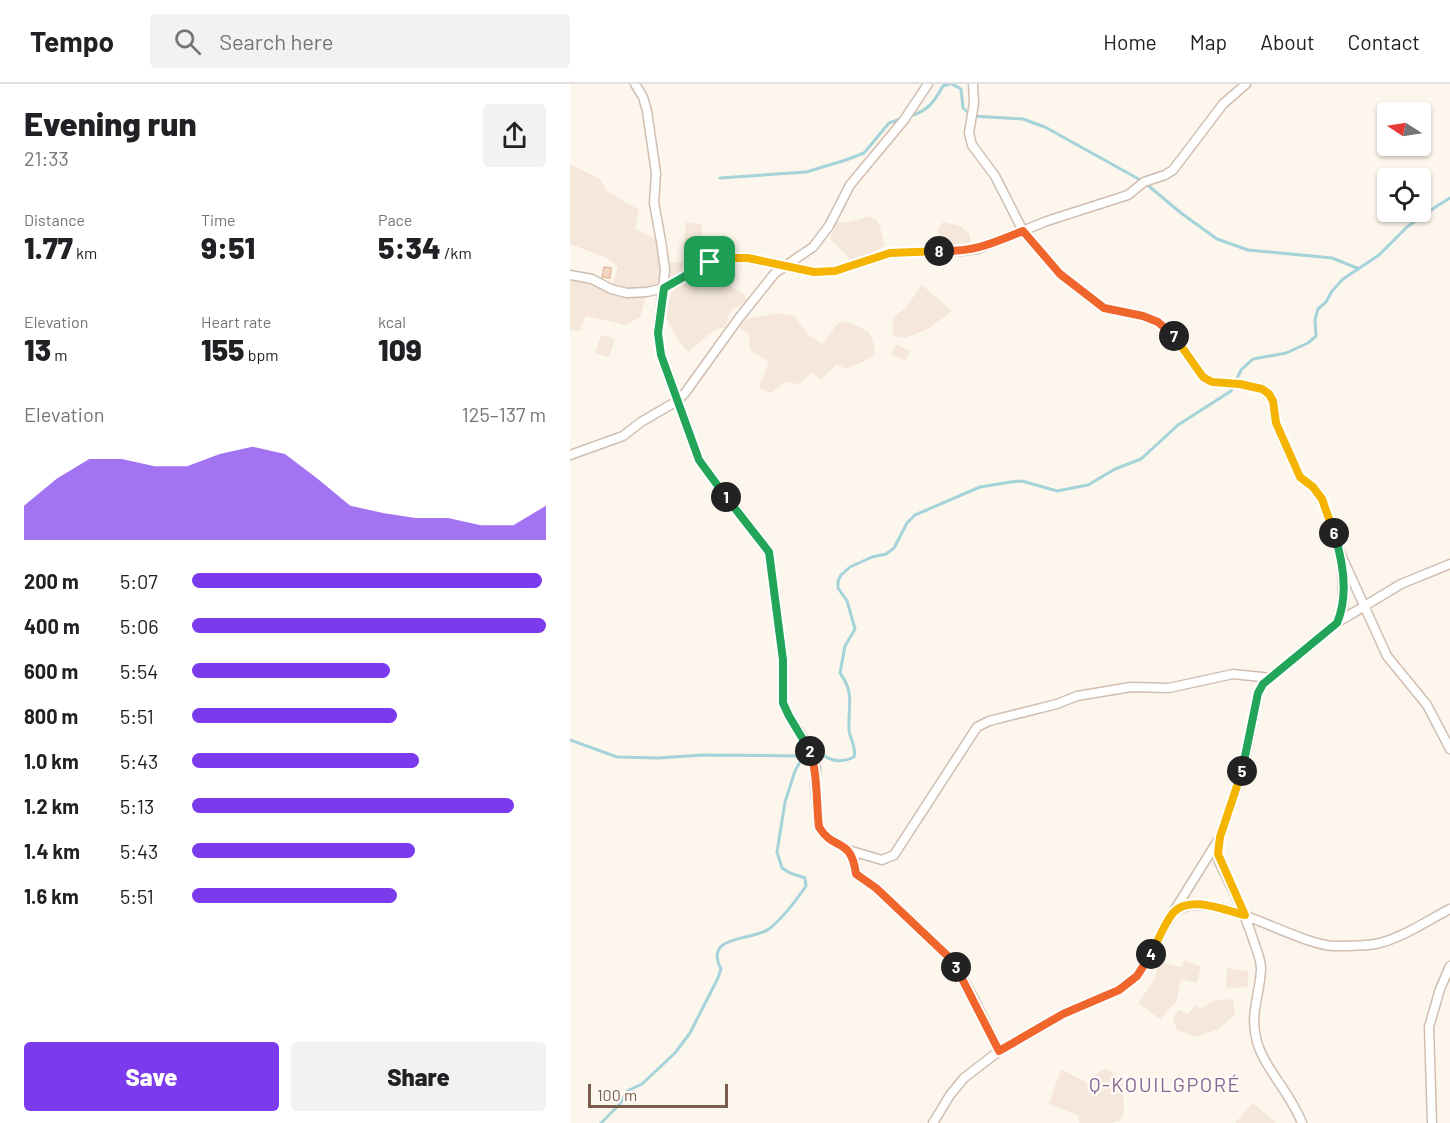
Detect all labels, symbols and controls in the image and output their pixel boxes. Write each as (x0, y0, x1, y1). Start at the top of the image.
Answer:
search box (150, 14, 570, 68)
text: Tempo (30, 24, 114, 58)
icon: search (171, 25, 204, 58)
text: Search here (219, 28, 333, 54)
text: Home (1103, 29, 1157, 54)
text: Map (1190, 29, 1227, 54)
text: About (1260, 29, 1315, 54)
text: Contact (1348, 29, 1420, 54)
north arrow (1377, 102, 1431, 156)
map controls (1377, 102, 1431, 222)
text: Evening run (24, 103, 197, 143)
button: share (483, 104, 546, 167)
text: 21:33 (24, 146, 69, 170)
button: locate (1377, 168, 1431, 222)
text: Distance (24, 210, 85, 229)
text: Time (201, 210, 236, 229)
text: Pace (378, 210, 412, 229)
text: 1.77 (24, 229, 73, 265)
text: 9:51 (201, 229, 255, 265)
text: 5:34 (378, 229, 441, 265)
pin (684, 236, 735, 287)
pin: 8 (924, 236, 954, 266)
text: 8 (935, 241, 943, 260)
text: km (73, 243, 97, 262)
text: /km (441, 243, 472, 262)
icon: arrive (693, 245, 726, 278)
text: Elevation (24, 312, 88, 331)
text: Heart rate (201, 312, 271, 331)
text: kcal (378, 312, 406, 331)
pin: 7 (1159, 321, 1189, 351)
text: 7 (1170, 326, 1178, 345)
text: 13 (24, 331, 51, 367)
text: 155 (201, 331, 244, 367)
text: 109 (378, 331, 422, 367)
text: m (51, 345, 68, 364)
text: bpm (244, 345, 279, 364)
text: Elevation (24, 402, 105, 426)
text: 125–137 m (462, 402, 546, 426)
pin: 1 (711, 482, 741, 512)
text: 1 (723, 487, 729, 506)
pin: 6 (1319, 518, 1349, 548)
text: 6 (1330, 523, 1338, 542)
text: 200 m (24, 569, 79, 593)
text: 5:07 (120, 569, 158, 593)
text: 400 m (24, 614, 80, 638)
text: 5:06 (120, 614, 159, 638)
text: 600 m (24, 659, 78, 683)
text: 5:54 (120, 659, 158, 683)
text: 800 m (24, 704, 78, 728)
text: 5:51 (120, 704, 154, 728)
pin: 2 (795, 736, 825, 766)
text: 2 (806, 741, 814, 760)
text: 1.0 km (24, 749, 79, 773)
text: 5:43 (120, 749, 158, 773)
pin: 5 (1227, 756, 1257, 786)
text: 5 (1238, 761, 1246, 780)
text: 1.2 km (24, 794, 79, 818)
text: 5:13 (120, 794, 154, 818)
text: 1.4 km (24, 839, 80, 863)
text: 5:43 (120, 839, 158, 863)
text: 1.6 km (24, 884, 79, 908)
text: 5:51 (120, 884, 154, 908)
pin: 4 (1136, 939, 1166, 969)
text: 4 (1146, 944, 1156, 963)
pin: 3 (941, 952, 971, 982)
text: 3 (952, 957, 960, 976)
button: Save (24, 1042, 279, 1111)
button: Share (291, 1042, 546, 1111)
district label: Q-KOUILGPORÉ (1089, 1072, 1241, 1096)
scale bar (588, 1081, 728, 1108)
text: 100 m (597, 1085, 637, 1104)

